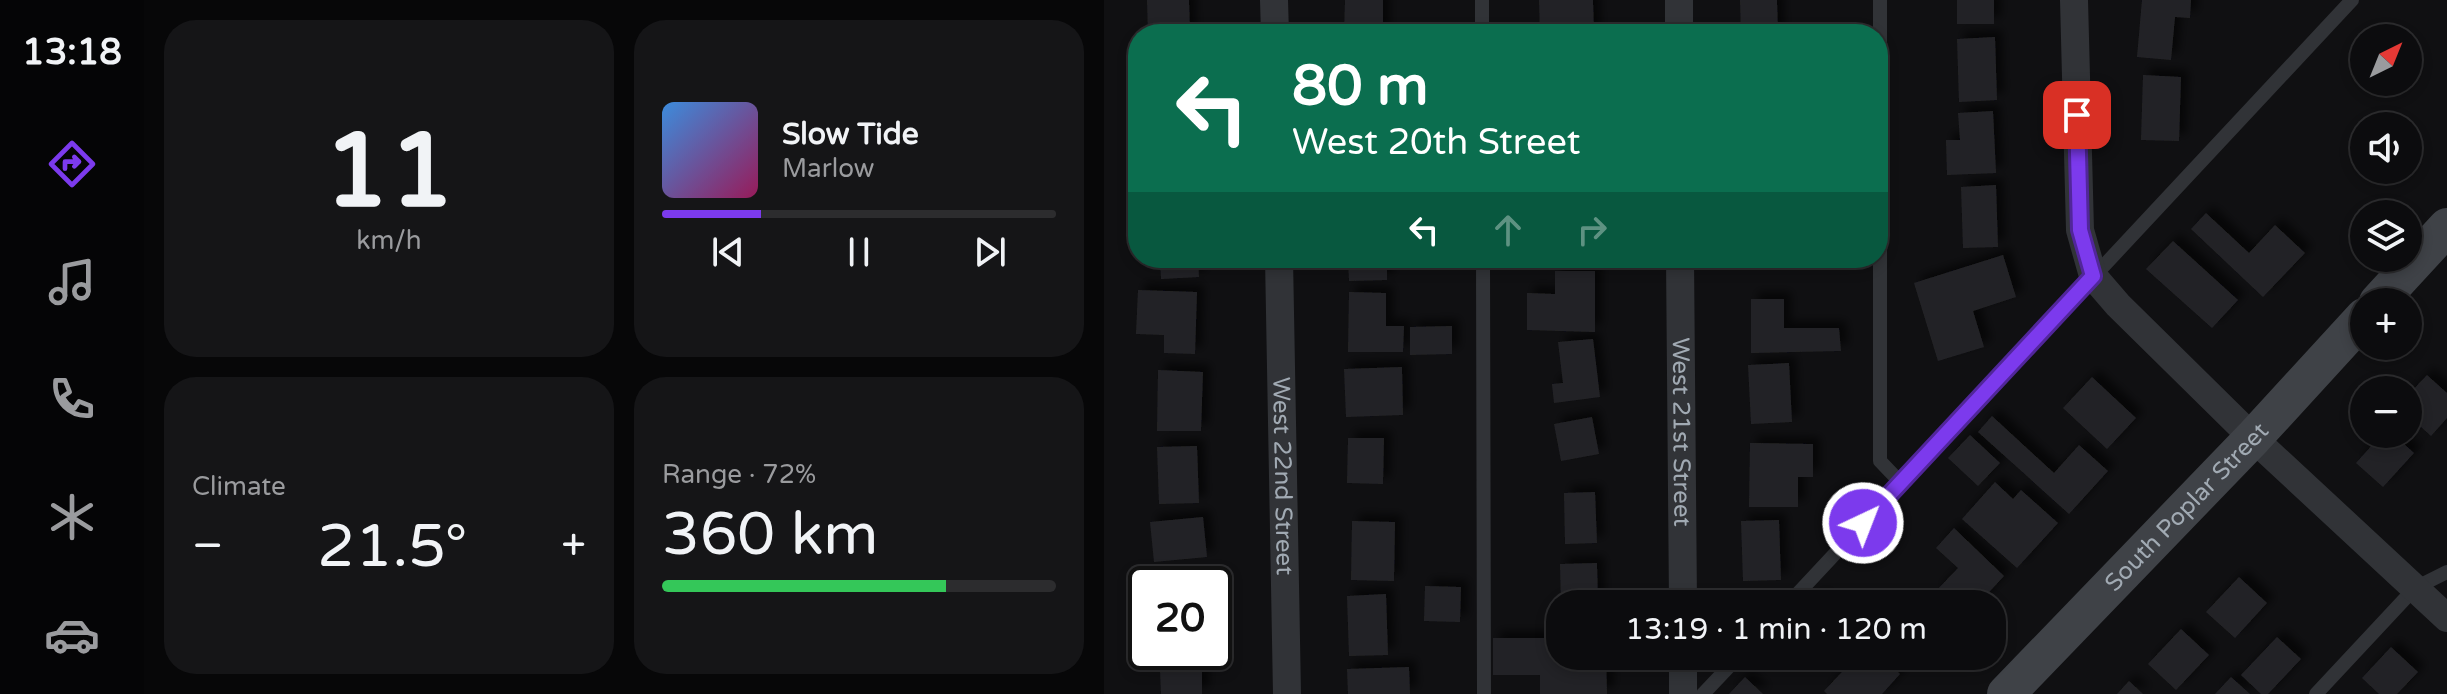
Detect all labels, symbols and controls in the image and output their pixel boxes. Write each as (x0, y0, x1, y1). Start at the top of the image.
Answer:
north arrow (2350, 24, 2422, 96)
map controls (2350, 24, 2422, 448)
text: 13:18 (22, 31, 122, 74)
text: 80 m (1292, 53, 1428, 120)
icon: left (1160, 56, 1264, 160)
pin (2043, 81, 2111, 149)
icon: arrive (2055, 93, 2099, 137)
text: 11 (324, 110, 454, 235)
button: sound (2350, 112, 2422, 184)
text: Slow Tide (782, 116, 919, 153)
text: West 20th Street (1292, 121, 1581, 164)
icon: directions (44, 136, 100, 192)
text: Marlow (782, 153, 874, 184)
button: layers (2350, 200, 2422, 272)
icon: left (1402, 208, 1446, 252)
icon: ahead (1486, 208, 1530, 252)
icon: right (1570, 208, 1614, 252)
text: km/h (356, 225, 422, 256)
icon: previous (706, 230, 750, 274)
icon: pause (837, 230, 881, 274)
icon: next (968, 230, 1012, 274)
icon: music (44, 254, 100, 310)
button: + (2350, 288, 2422, 360)
street label: West 21st Street (1666, 337, 1696, 527)
icon: phone (44, 371, 100, 427)
street label: West 22nd Street (1266, 376, 1299, 575)
button: − (2350, 376, 2422, 448)
street label: South Poplar Street (2099, 417, 2275, 598)
text: Range · 72% (662, 459, 816, 490)
text: Climate (192, 471, 286, 502)
position arrow (1821, 481, 1905, 565)
icon: climate (44, 489, 100, 545)
text: 360 km (662, 499, 878, 571)
text: 21.5° (317, 511, 467, 583)
text: − (192, 520, 223, 573)
text: + (561, 520, 586, 573)
speed limit sign: 20 (1128, 566, 1232, 670)
icon: car (44, 607, 100, 663)
text: 13:19 · 1 min · 120 m (1625, 611, 1927, 648)

